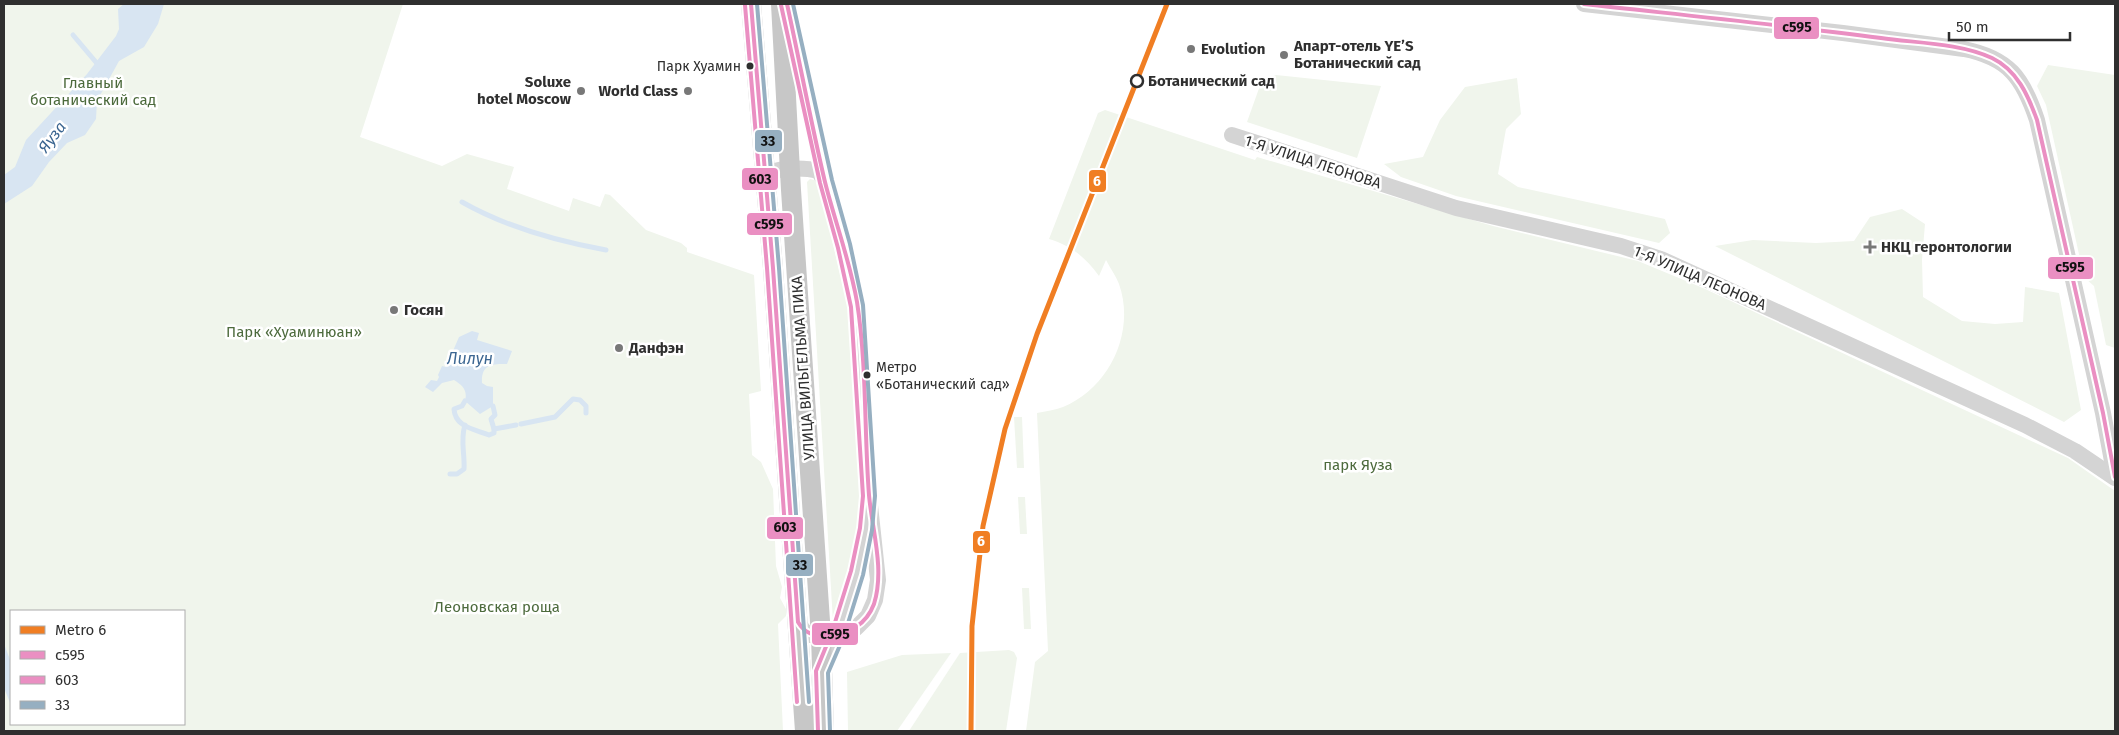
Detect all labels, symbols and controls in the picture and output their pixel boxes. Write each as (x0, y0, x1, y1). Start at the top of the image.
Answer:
scale bar (1949, 10, 2070, 42)
line badge: с595 (1773, 16, 1820, 40)
text: 50 m (1956, 18, 1989, 36)
text: с595 (1782, 19, 1812, 36)
place label: Апарт-отель YE’S Ботанический сад (1293, 37, 1421, 72)
place label: Evolution (1201, 40, 1265, 58)
marker: Evolution (1185, 43, 1197, 55)
marker: Апарт-отель YE’S Ботанический сад (1278, 49, 1290, 61)
place label: Парк Хуамин (657, 58, 741, 75)
marker: Парк Хуамин (745, 61, 755, 71)
place label: Ботанический сад (1148, 72, 1275, 90)
place label: Soluxe hotel Moscow (477, 73, 572, 108)
park label: Главный ботанический сад (30, 74, 156, 109)
marker: Ботанический сад (1130, 74, 1144, 88)
place label: World Class (598, 82, 678, 100)
marker: Soluxe hotel Moscow (575, 85, 587, 97)
marker: World Class (682, 85, 694, 97)
water label: Яуза (34, 118, 70, 157)
line badge: 33 (754, 129, 783, 153)
street label: 1-Я УЛИЦА ЛЕОНОВА (1243, 131, 1384, 193)
text: 33 (760, 133, 775, 150)
line badge: 603 (741, 167, 779, 191)
line badge: 6 (1088, 169, 1107, 193)
text: 603 (748, 171, 772, 188)
text: 6 (1093, 173, 1101, 190)
line badge: с595 (746, 212, 793, 236)
text: с595 (754, 216, 784, 233)
place label: НКЦ геронтологии (1881, 238, 2012, 256)
marker: НКЦ геронтологии (1863, 240, 1877, 254)
street label: 1-Я УЛИЦА ЛЕОНОВА (1631, 242, 1769, 314)
line badge: с595 (2047, 256, 2094, 280)
text: с595 (2055, 259, 2085, 276)
street label: УЛИЦА ВИЛЬГЕЛЬМА ПИКА (788, 275, 818, 461)
place label: Госян (404, 301, 443, 319)
marker: Госян (388, 304, 400, 316)
park label: Парк «Хуаминюан» (226, 323, 362, 341)
place label: Данфэн (628, 339, 684, 357)
marker: Данфэн (613, 342, 625, 354)
water label: Лилун (446, 349, 493, 368)
place label: Метро «Ботанический сад» (876, 359, 1010, 393)
marker: Метро «Ботанический сад» (862, 370, 872, 380)
park label: парк Яуза (1323, 456, 1393, 474)
line badge: 603 (766, 516, 804, 540)
text: 603 (773, 519, 797, 536)
line badge: 6 (972, 530, 991, 554)
text: 6 (977, 533, 985, 550)
line badge: 33 (785, 553, 814, 577)
text: 33 (792, 557, 807, 574)
park label: Леоновская роща (434, 598, 560, 616)
legend (10, 610, 185, 725)
text: Metro 6 (55, 621, 106, 639)
line badge: с595 (811, 622, 859, 646)
text: с595 (820, 626, 850, 643)
text: с595 (55, 646, 85, 664)
text: 603 (55, 671, 79, 689)
text: 33 (55, 696, 70, 714)

